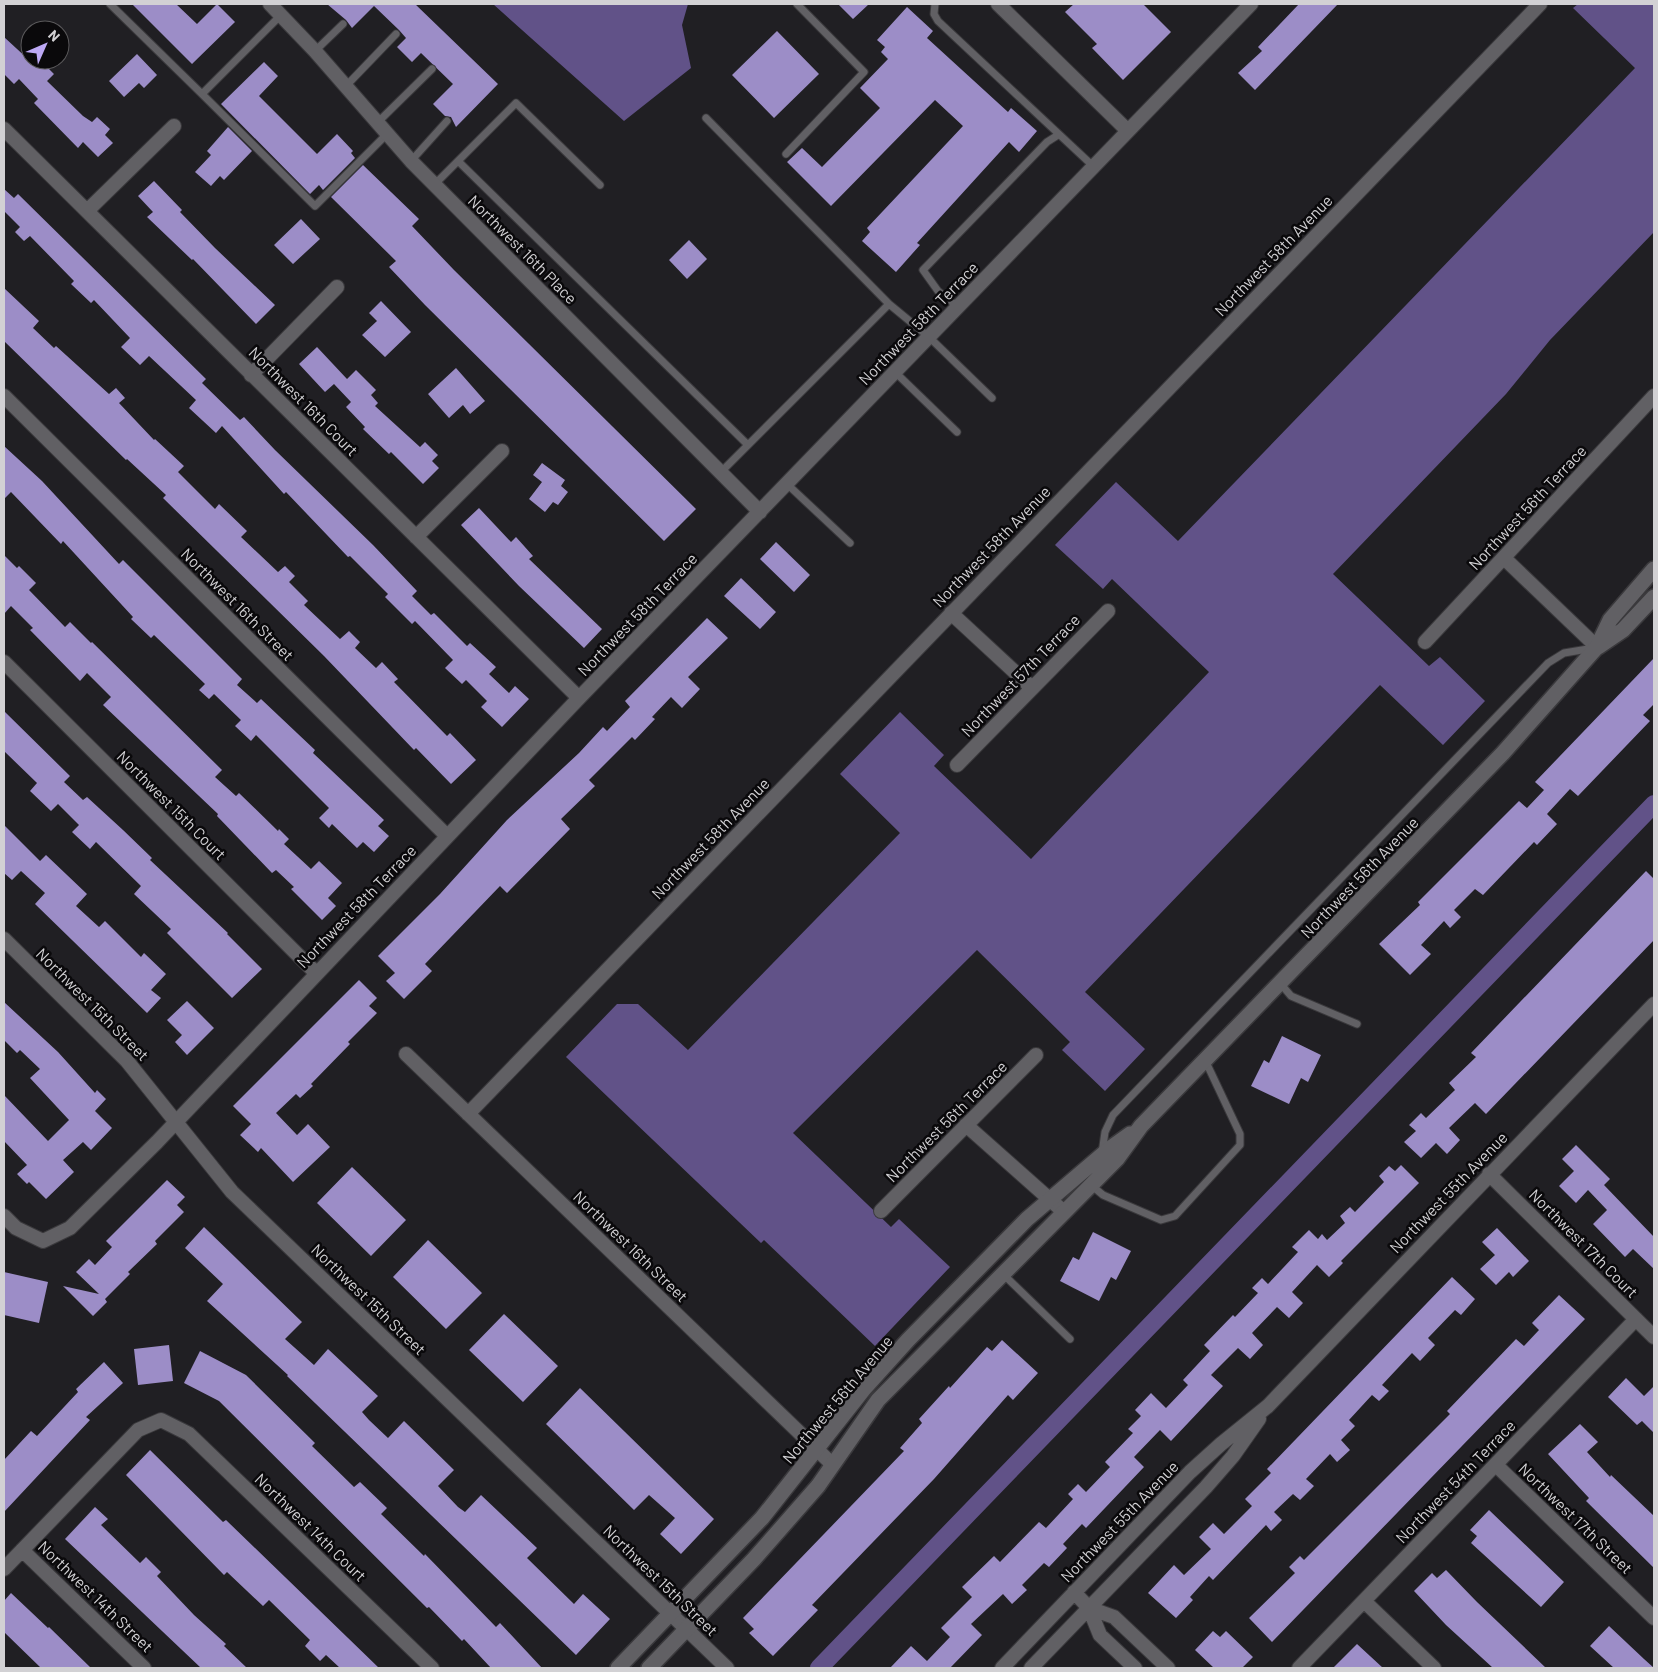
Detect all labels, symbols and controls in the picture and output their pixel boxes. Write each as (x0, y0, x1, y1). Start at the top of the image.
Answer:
north arrow (20, 20, 70, 70)
text: N (45, 26, 64, 45)
street label: Northwest 58th Avenue (1210, 190, 1336, 320)
street label: Northwest 16th Place (465, 191, 581, 307)
street label: Northwest 58th Terrace (854, 258, 982, 388)
street label: Northwest 16th Court (245, 342, 363, 460)
street label: Northwest 56th Terrace (1464, 441, 1590, 573)
street label: Northwest 58th Avenue (928, 481, 1054, 611)
street label: Northwest 16th Street (178, 544, 298, 664)
street label: Northwest 58th Terrace (573, 549, 701, 679)
street label: Northwest 57th Terrace (957, 610, 1083, 740)
street label: Northwest 15th Court (113, 746, 231, 864)
street label: Northwest 58th Avenue (647, 773, 773, 903)
street label: Northwest 56th Avenue (1296, 812, 1422, 942)
street label: Northwest 58th Terrace (292, 841, 420, 971)
street label: Northwest 15th Street (33, 944, 153, 1064)
street label: Northwest 56th Terrace (881, 1056, 1011, 1186)
street label: Northwest 55th Avenue (1385, 1127, 1511, 1257)
street label: Northwest 17th Court (1526, 1185, 1642, 1301)
street label: Northwest 16th Street (570, 1187, 692, 1305)
street label: Northwest 15th Street (308, 1240, 430, 1358)
street label: Northwest 56th Avenue (778, 1331, 896, 1467)
street label: Northwest 54th Terrace (1391, 1415, 1519, 1547)
street label: Northwest 55th Avenue (1056, 1456, 1182, 1586)
street label: Northwest 17th Street (1515, 1459, 1637, 1577)
street label: Northwest 14th Court (251, 1469, 371, 1585)
street label: Northwest 15th Street (600, 1521, 722, 1639)
street label: Northwest 14th Street (35, 1536, 157, 1656)

